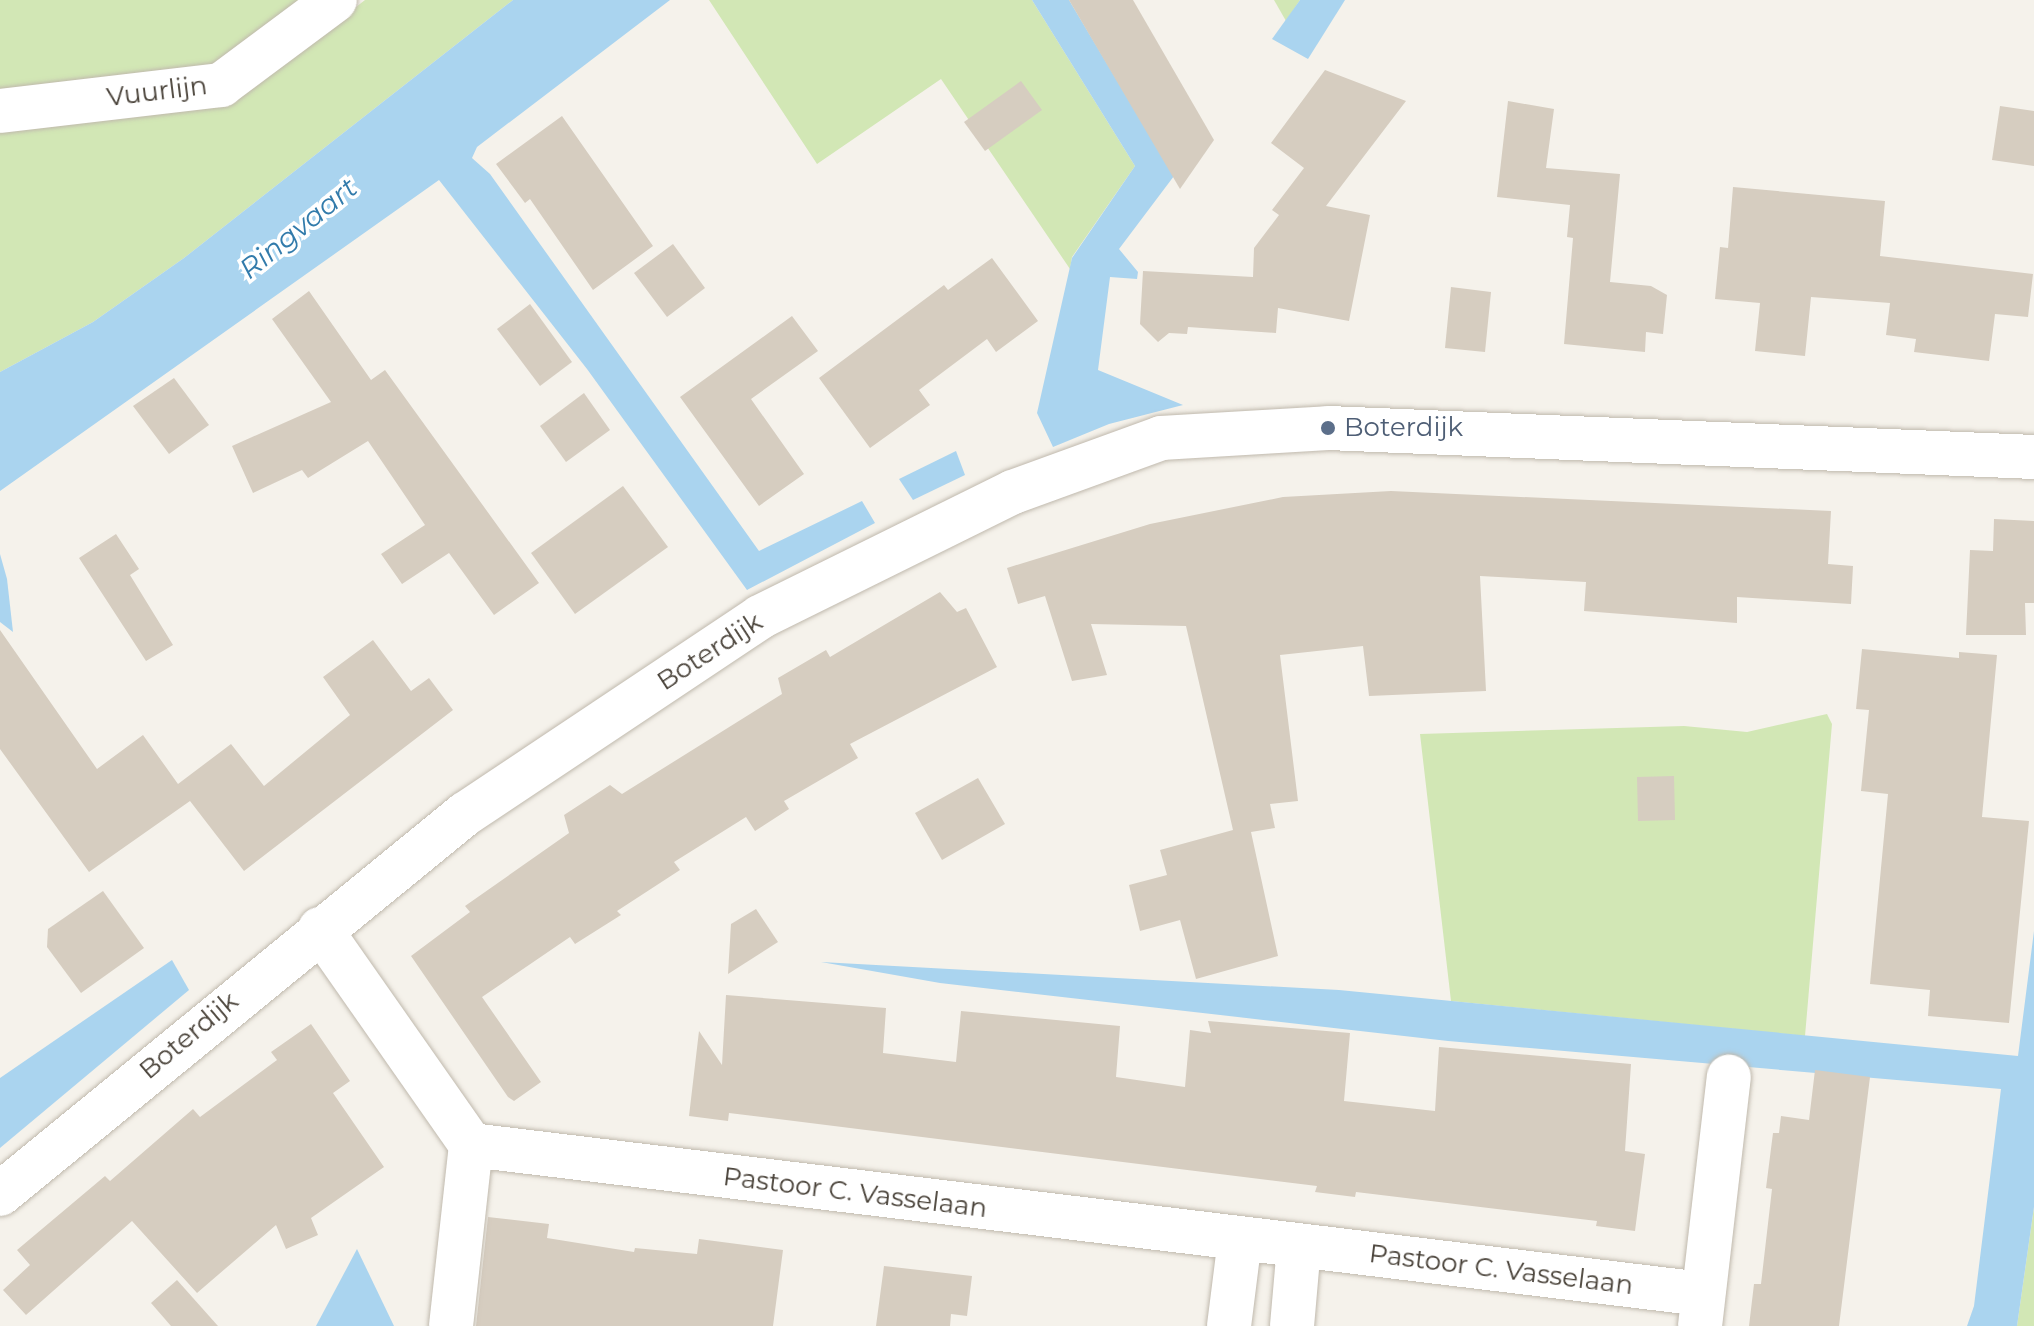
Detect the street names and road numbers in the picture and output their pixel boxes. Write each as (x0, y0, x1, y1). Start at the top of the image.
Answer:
street label: Vuurlijn (105, 70, 209, 114)
street label: Boterdijk (652, 606, 768, 698)
street label: Boterdijk (133, 986, 245, 1086)
street label: Pastoor C. Vasselaan (721, 1161, 989, 1225)
street label: Pastoor C. Vasselaan (1367, 1238, 1635, 1302)

